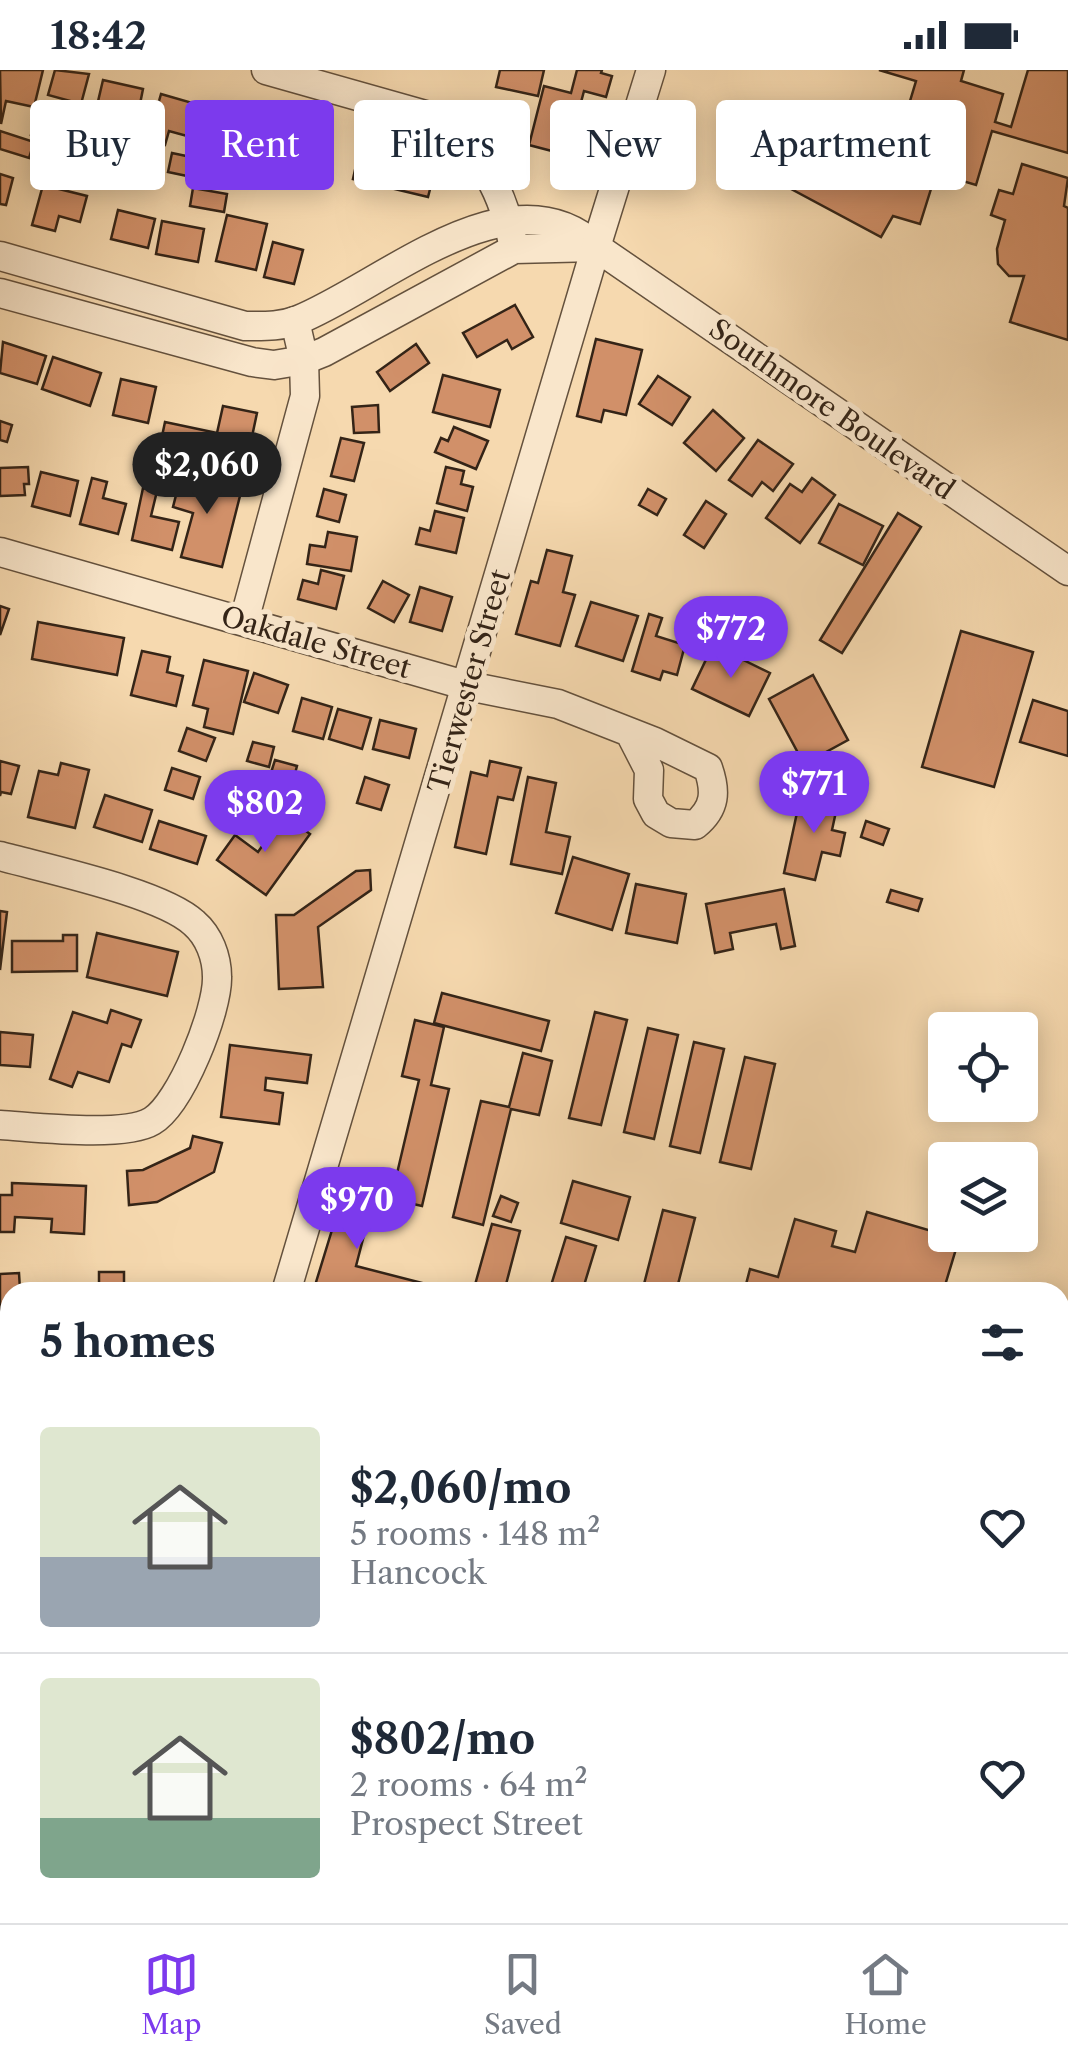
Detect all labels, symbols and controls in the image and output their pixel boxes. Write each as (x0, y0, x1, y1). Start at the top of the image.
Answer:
text: 18:42 (50, 12, 147, 59)
chip: Buy (30, 100, 165, 190)
chip: Rent (185, 100, 334, 190)
chip: Filters (354, 100, 530, 190)
chip: New (550, 100, 696, 190)
chip: Apartment (716, 100, 966, 190)
street label: Southmore Boulevard (703, 311, 961, 507)
pin: $2,060 (126, 432, 288, 517)
text: $2,060 (154, 445, 260, 484)
street label: Tierwester Street (421, 566, 517, 796)
pin: $772 (672, 596, 790, 681)
street label: Oakdale Street (217, 599, 415, 685)
text: $772 (696, 609, 766, 648)
pin: $771 (755, 751, 873, 836)
text: $771 (781, 764, 847, 803)
pin: $802 (206, 770, 324, 855)
text: $802 (227, 783, 303, 822)
map controls (928, 1012, 1038, 1252)
button: locate (928, 1012, 1038, 1122)
button: layers (928, 1142, 1038, 1252)
pin: $970 (298, 1167, 416, 1252)
text: $970 (320, 1180, 394, 1219)
icon: filters (975, 1315, 1030, 1370)
text: 5 homes (40, 1316, 216, 1368)
text: $2,060/mo (350, 1462, 572, 1514)
icon: home (120, 1467, 240, 1587)
icon: heart (975, 1500, 1030, 1555)
text: 5 rooms · 148 m² (350, 1514, 600, 1553)
text: Hancock (350, 1553, 486, 1592)
text: $802/mo (350, 1713, 535, 1765)
icon: home (120, 1718, 240, 1838)
icon: heart (975, 1751, 1030, 1806)
text: 2 rooms · 64 m² (350, 1765, 588, 1804)
text: Prospect Street (350, 1804, 583, 1843)
tab: Map (141, 1947, 201, 2041)
tab: Saved (484, 1947, 562, 2041)
tab: Home (844, 1947, 927, 2041)

